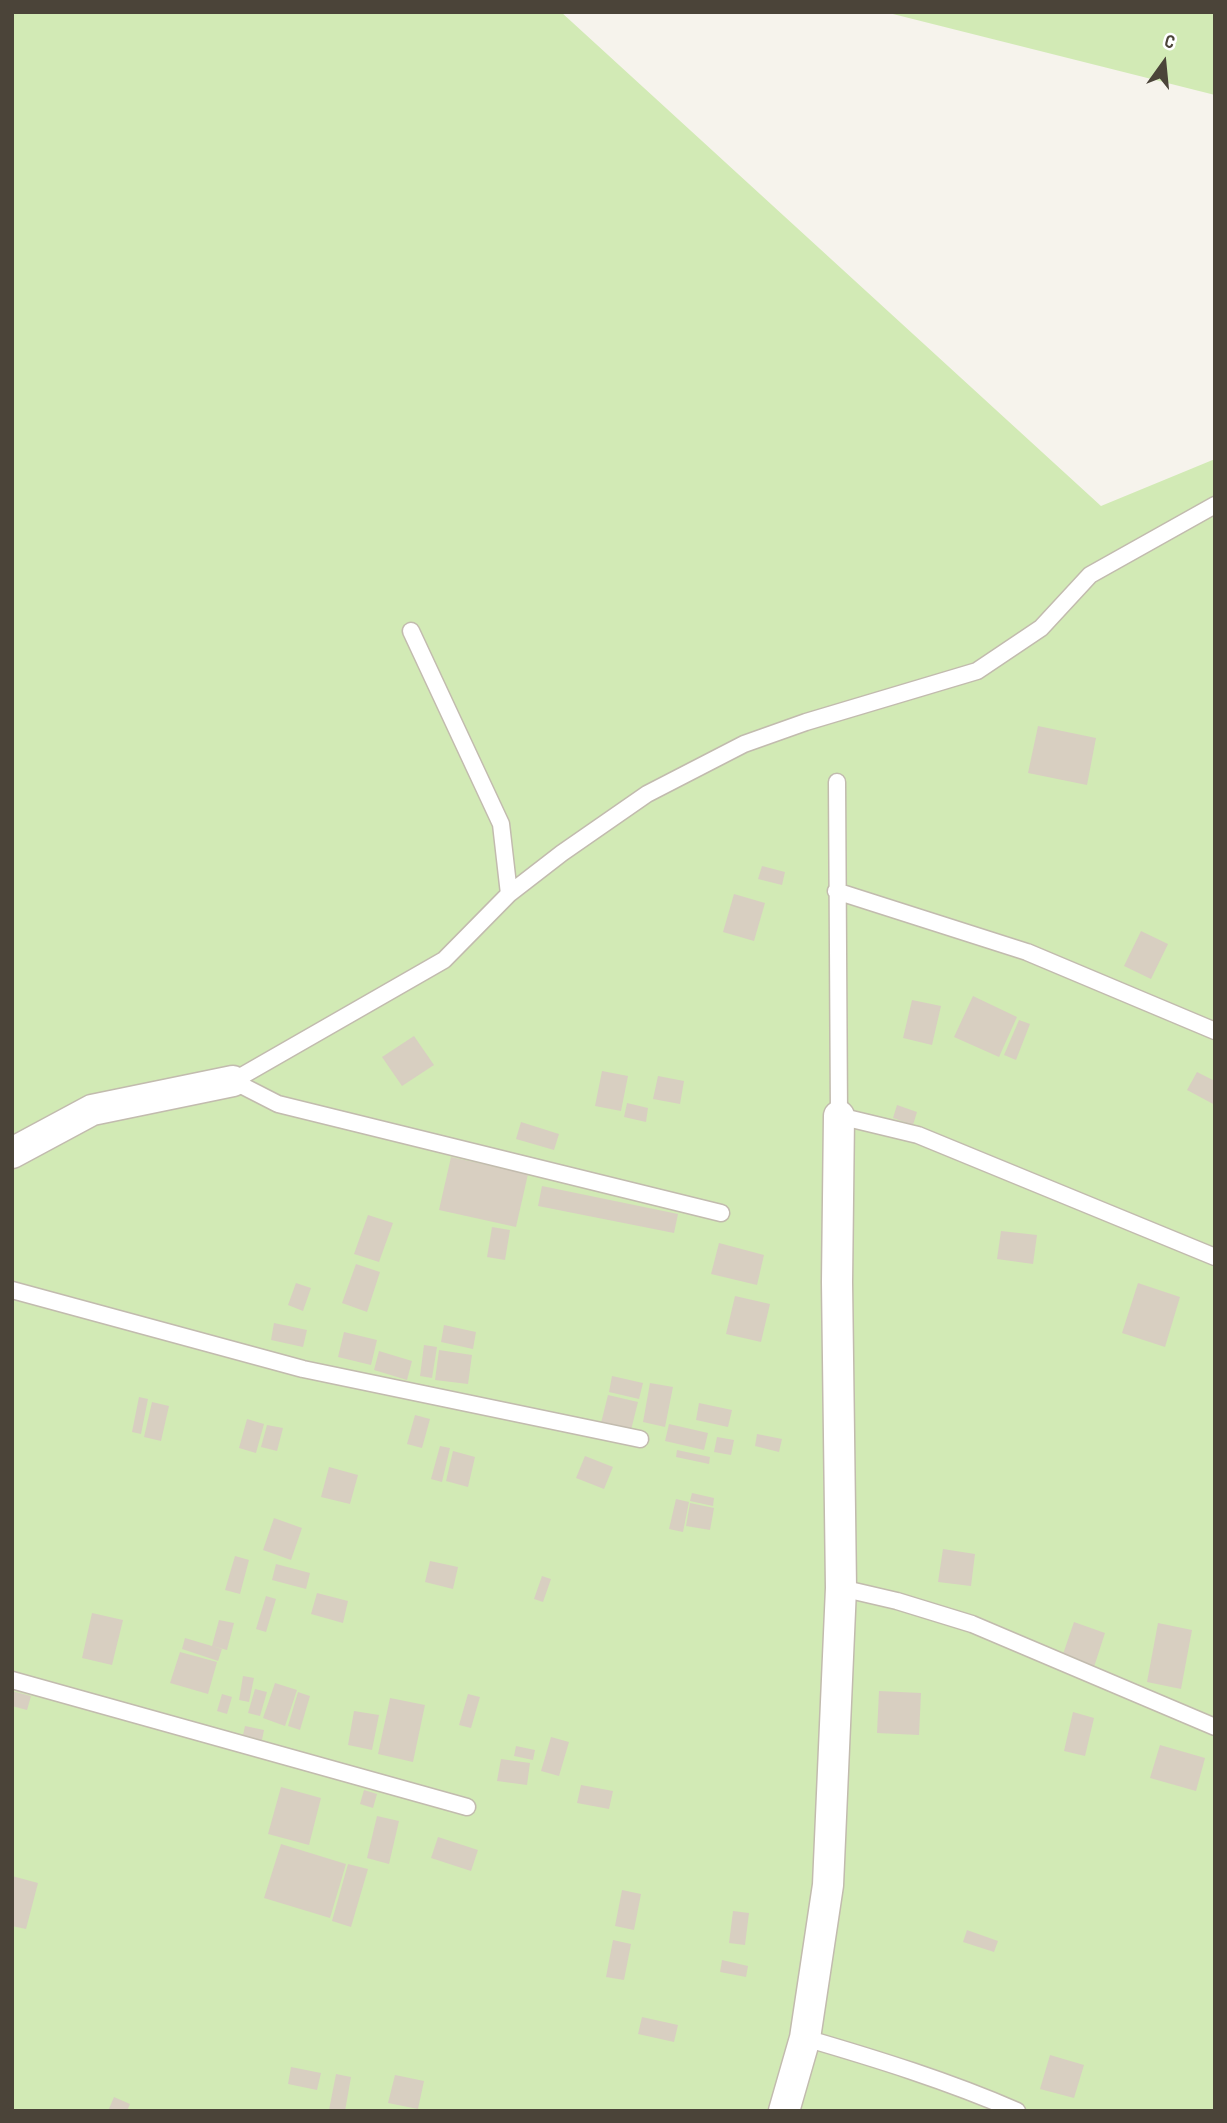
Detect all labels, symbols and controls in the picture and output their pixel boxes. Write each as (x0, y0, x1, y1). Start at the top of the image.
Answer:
north arrow (1129, 28, 1199, 98)
text: С (1162, 30, 1177, 55)

